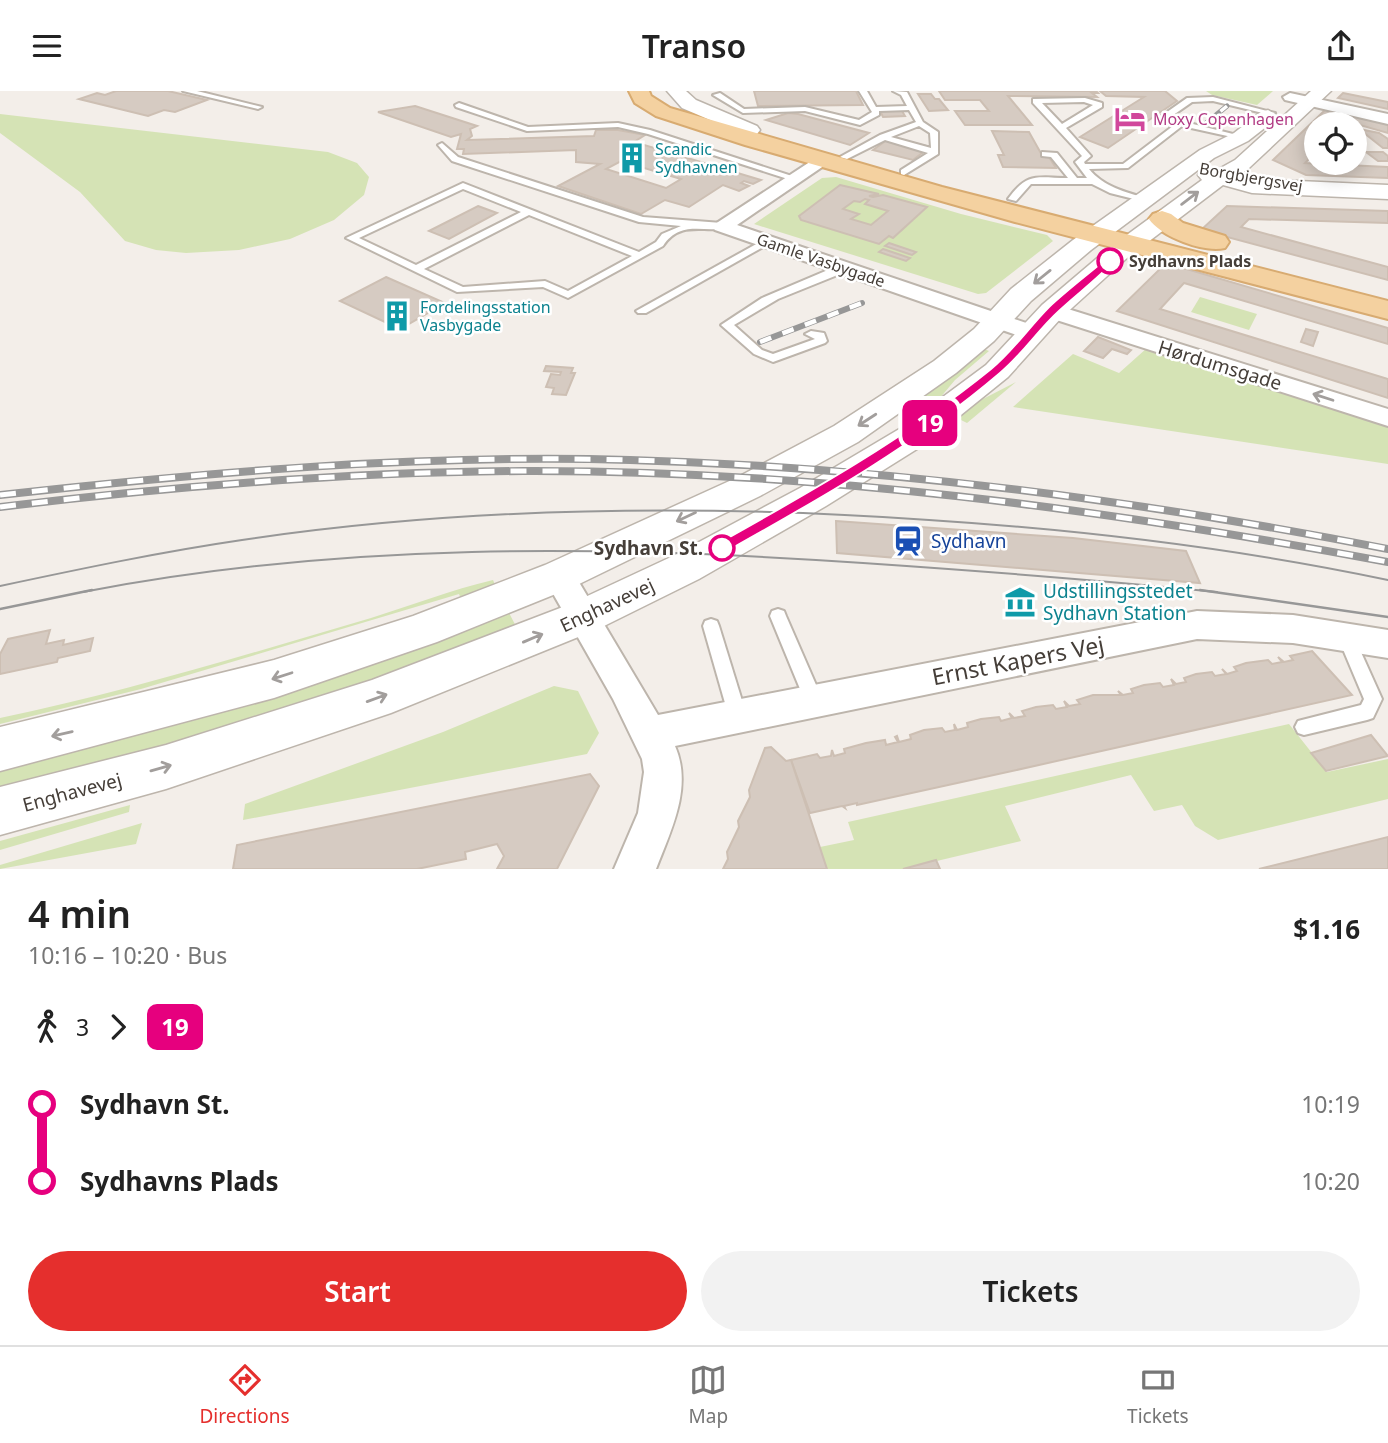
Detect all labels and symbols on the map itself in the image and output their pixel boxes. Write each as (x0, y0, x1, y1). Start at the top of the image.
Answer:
hotel icon: Moxy Copenhagen (1113, 102, 1147, 136)
place label: Moxy Copenhagen (1153, 108, 1294, 130)
place label: Scandic Sydhavnen (655, 138, 738, 178)
building icon: Scandic Sydhavnen (615, 141, 649, 175)
street label: Borgbjergsvej (1198, 157, 1304, 197)
one-way arrow (1180, 191, 1199, 206)
street label: Gamle Vasbygade (754, 228, 888, 292)
marker: Sydhavns Plads (1097, 248, 1123, 274)
place label: Sydhavns Plads (1129, 250, 1251, 272)
one-way arrow (1034, 269, 1052, 284)
place label: Fordelingsstation Vasbygade (420, 296, 551, 336)
building icon: Fordelingsstation Vasbygade (380, 299, 414, 333)
street label: Hørdumsgade (1155, 334, 1285, 396)
one-way arrow (1312, 390, 1334, 403)
line badge: 19 (898, 400, 962, 446)
one-way arrow (858, 413, 877, 427)
one-way arrow (676, 511, 697, 524)
station icon: Sydhavn (891, 524, 925, 558)
place label: Sydhavn (931, 528, 1007, 554)
place label: Sydhavn St. (594, 535, 703, 561)
marker: Sydhavn St. (709, 535, 735, 561)
street label: Enghavevej (555, 572, 659, 638)
place label: Udstillingsstedet Sydhavn Station (1043, 578, 1193, 626)
museum icon: Udstillingsstedet Sydhavn Station (1003, 585, 1037, 619)
street label: Ernst Kapers Vej (929, 628, 1107, 692)
one-way arrow (522, 631, 544, 644)
one-way arrow (271, 670, 293, 683)
one-way arrow (366, 691, 388, 704)
one-way arrow (51, 728, 74, 741)
one-way arrow (149, 761, 171, 774)
street label: Enghavevej (20, 766, 124, 818)

